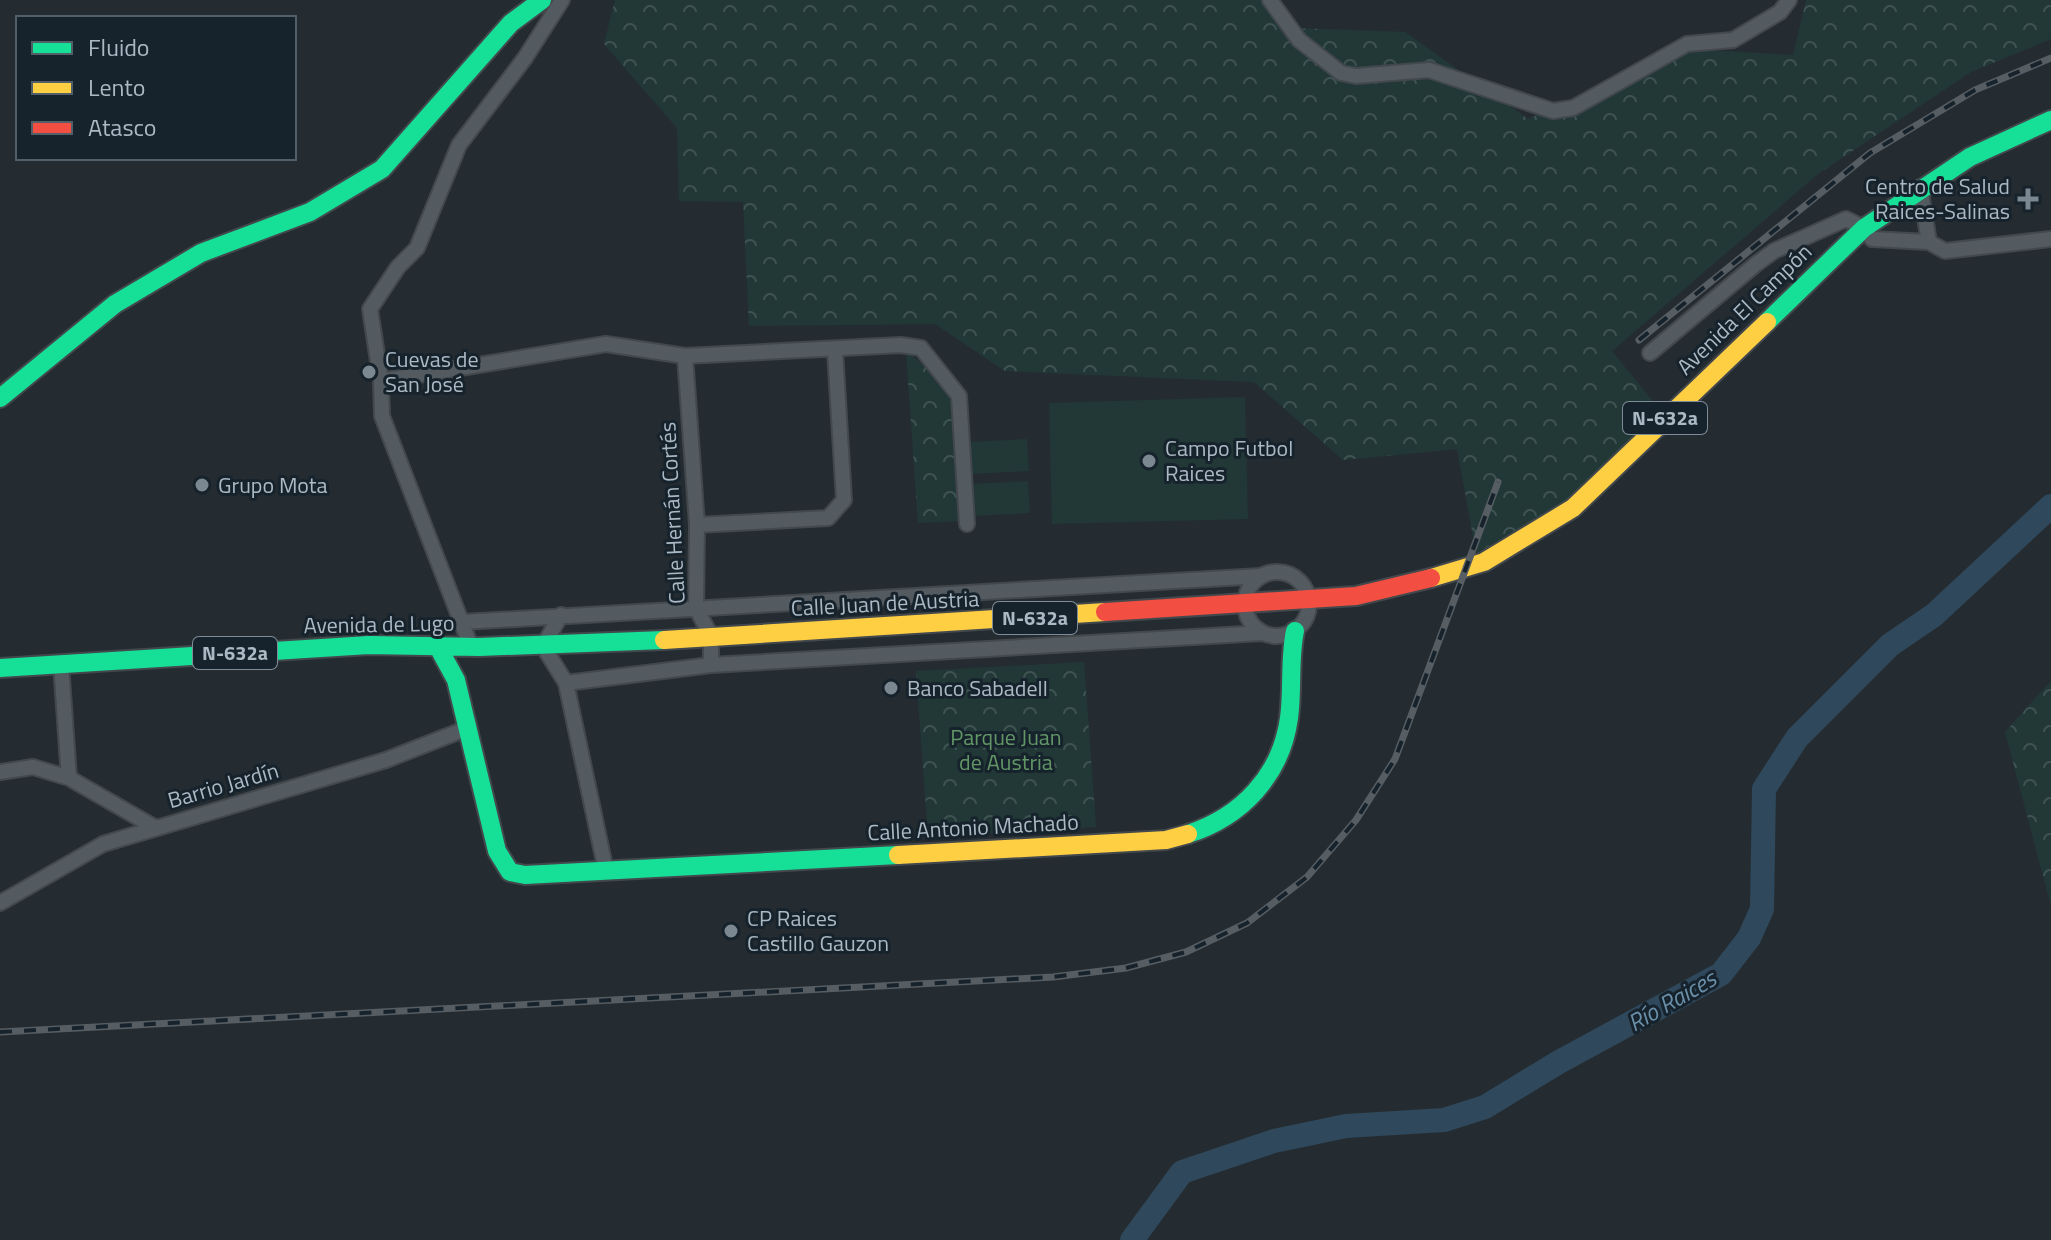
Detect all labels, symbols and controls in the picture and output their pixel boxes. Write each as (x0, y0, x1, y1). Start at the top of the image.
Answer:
legend (16, 16, 296, 160)
text: Fluido (88, 29, 150, 65)
text: Lento (88, 69, 145, 105)
text: Atasco (88, 109, 157, 145)
place label: Centro de Salud Raices-Salinas (1865, 169, 2010, 228)
marker: Centro de Salud Raices-Salinas (2017, 188, 2039, 210)
street label: Avenida El Campón (1669, 235, 1819, 383)
place label: Cuevas de San José (385, 342, 479, 401)
marker: Cuevas de San José (360, 363, 378, 381)
road number: N-632a (1623, 402, 1707, 434)
street label: Calle Hernán Cortés (650, 421, 694, 605)
place label: Campo Futbol Raices (1165, 431, 1293, 490)
marker: Campo Futbol Raices (1140, 452, 1158, 470)
place label: Grupo Mota (218, 468, 328, 502)
marker: Grupo Mota (193, 476, 211, 494)
street label: Calle Juan de Austria (790, 581, 980, 625)
road number: N-632a (993, 602, 1077, 634)
street label: Avenida de Lugo (303, 606, 455, 642)
road number: N-632a (193, 637, 277, 669)
place label: Banco Sabadell (907, 671, 1048, 705)
marker: Banco Sabadell (882, 679, 900, 697)
park label: Parque Juan de Austria (950, 720, 1062, 779)
street label: Barrio Jardín (163, 753, 283, 817)
street label: Calle Antonio Machado (866, 804, 1080, 850)
place label: CP Raices Castillo Gauzon (747, 901, 889, 960)
marker: CP Raices Castillo Gauzon (722, 922, 740, 940)
water label: Río Raices (1621, 959, 1724, 1040)

